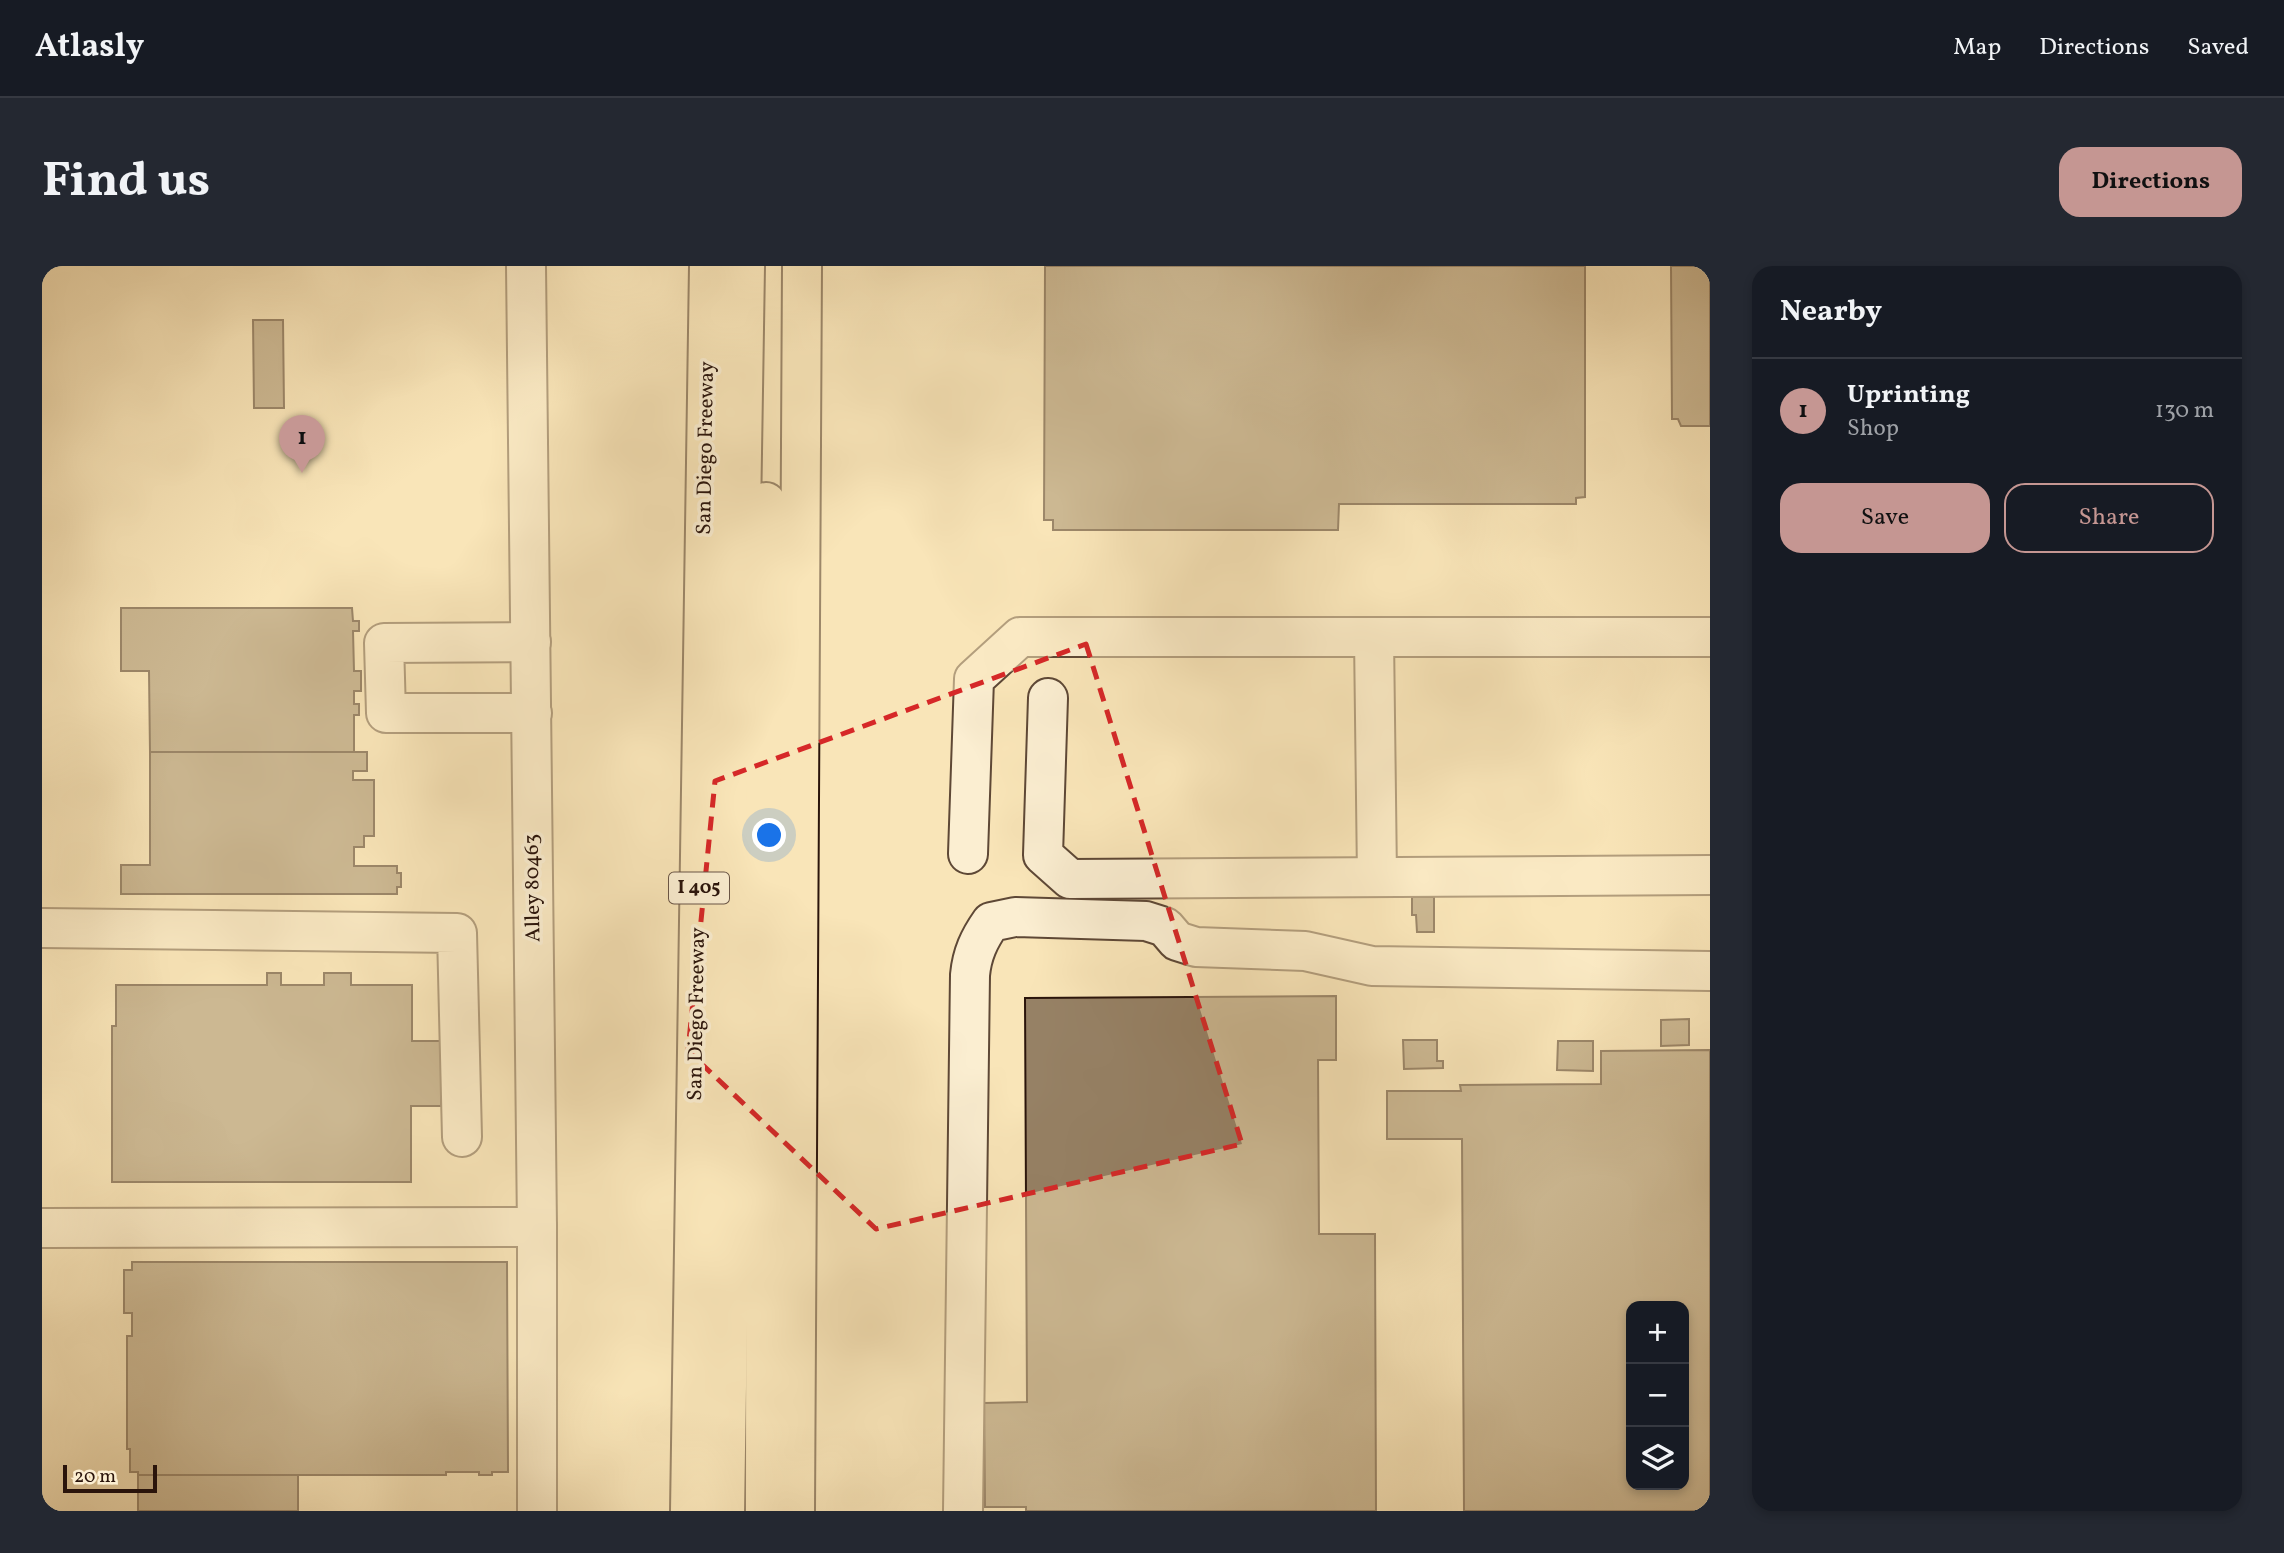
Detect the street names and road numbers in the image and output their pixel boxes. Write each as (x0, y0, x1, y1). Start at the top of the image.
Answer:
street label: San Diego Freeway (690, 360, 722, 535)
street label: Alley 80463 (518, 834, 548, 942)
road number: I 405 (669, 873, 729, 904)
street label: San Diego Freeway (681, 926, 713, 1101)

